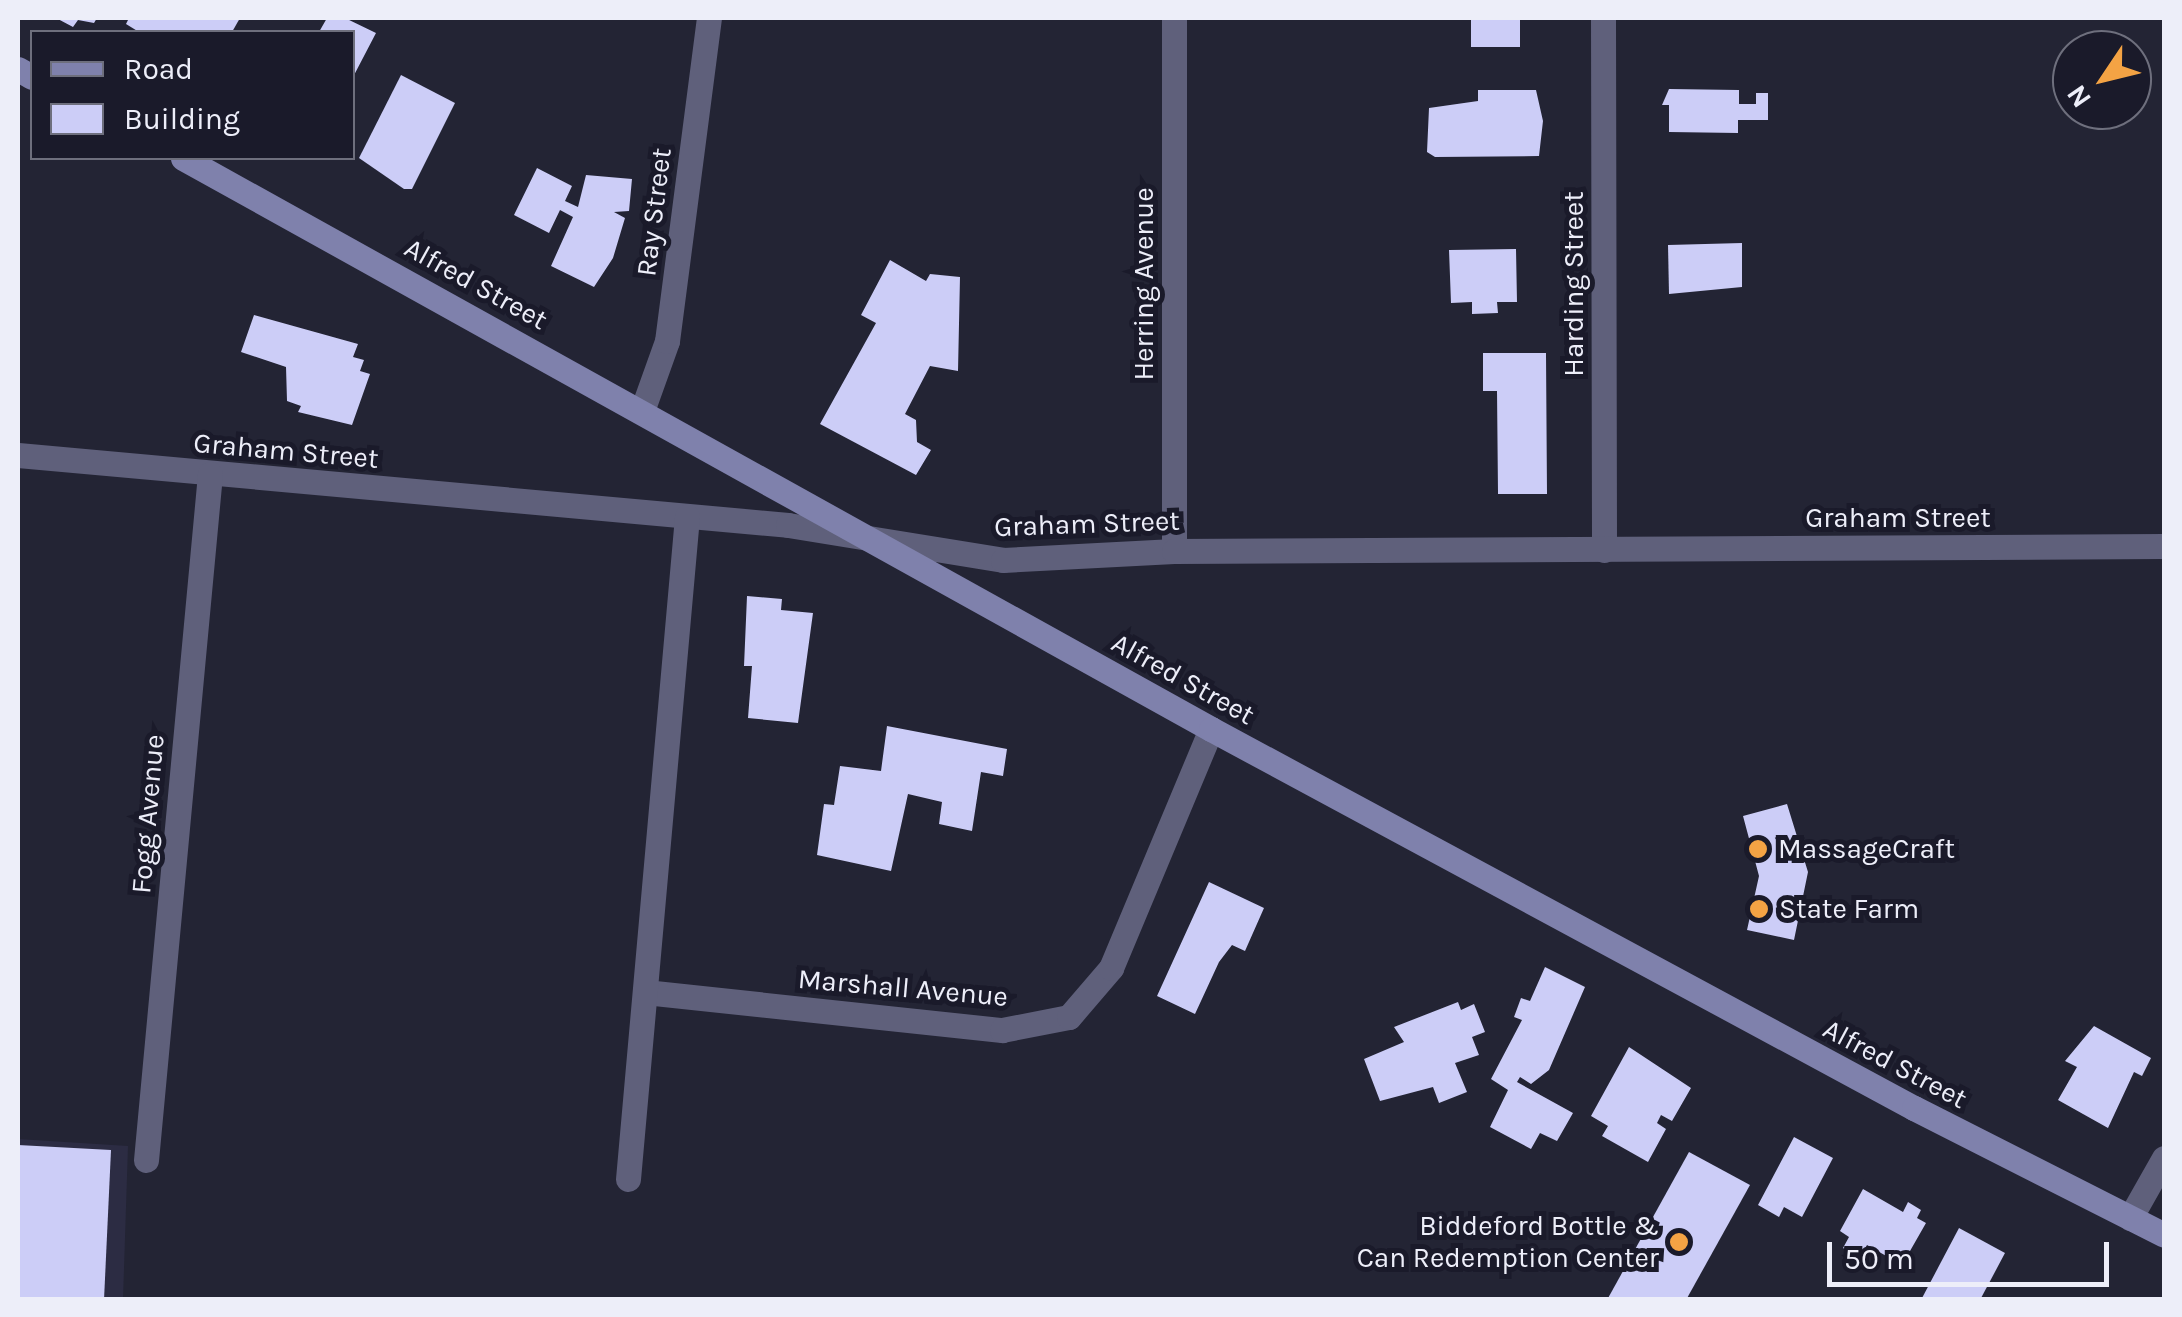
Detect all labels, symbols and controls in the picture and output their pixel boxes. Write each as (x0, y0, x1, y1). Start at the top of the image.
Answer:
legend (30, 30, 355, 160)
north arrow (2052, 30, 2152, 130)
text: Road (124, 51, 193, 87)
text: N (2059, 79, 2098, 114)
text: Building (124, 101, 240, 137)
street label: Ray Street (629, 146, 679, 278)
street label: Herring Avenue (1127, 187, 1161, 381)
street label: Harding Street (1557, 191, 1591, 377)
street label: Alfred Street (399, 231, 553, 337)
street label: Graham Street (192, 426, 380, 476)
street label: Graham Street (1805, 501, 1991, 535)
street label: Graham Street (994, 504, 1180, 544)
street label: Alfred Street (1106, 626, 1260, 732)
street label: Fogg Avenue (124, 733, 172, 895)
place label: MassageCraft (1778, 832, 1955, 866)
marker: MassageCraft (1747, 838, 1769, 860)
place label: State Farm (1779, 892, 1919, 926)
marker: State Farm (1748, 898, 1770, 920)
street label: Marshall Avenue (797, 962, 1009, 1014)
street label: Alfred Street (1817, 1012, 1973, 1116)
place label: Biddeford Bottle & Can Redemption Center (1357, 1209, 1659, 1275)
scale bar (1832, 1222, 2114, 1284)
marker: Biddeford Bottle & Can Redemption Center (1668, 1231, 1690, 1253)
text: 50 m (1844, 1241, 1914, 1277)

